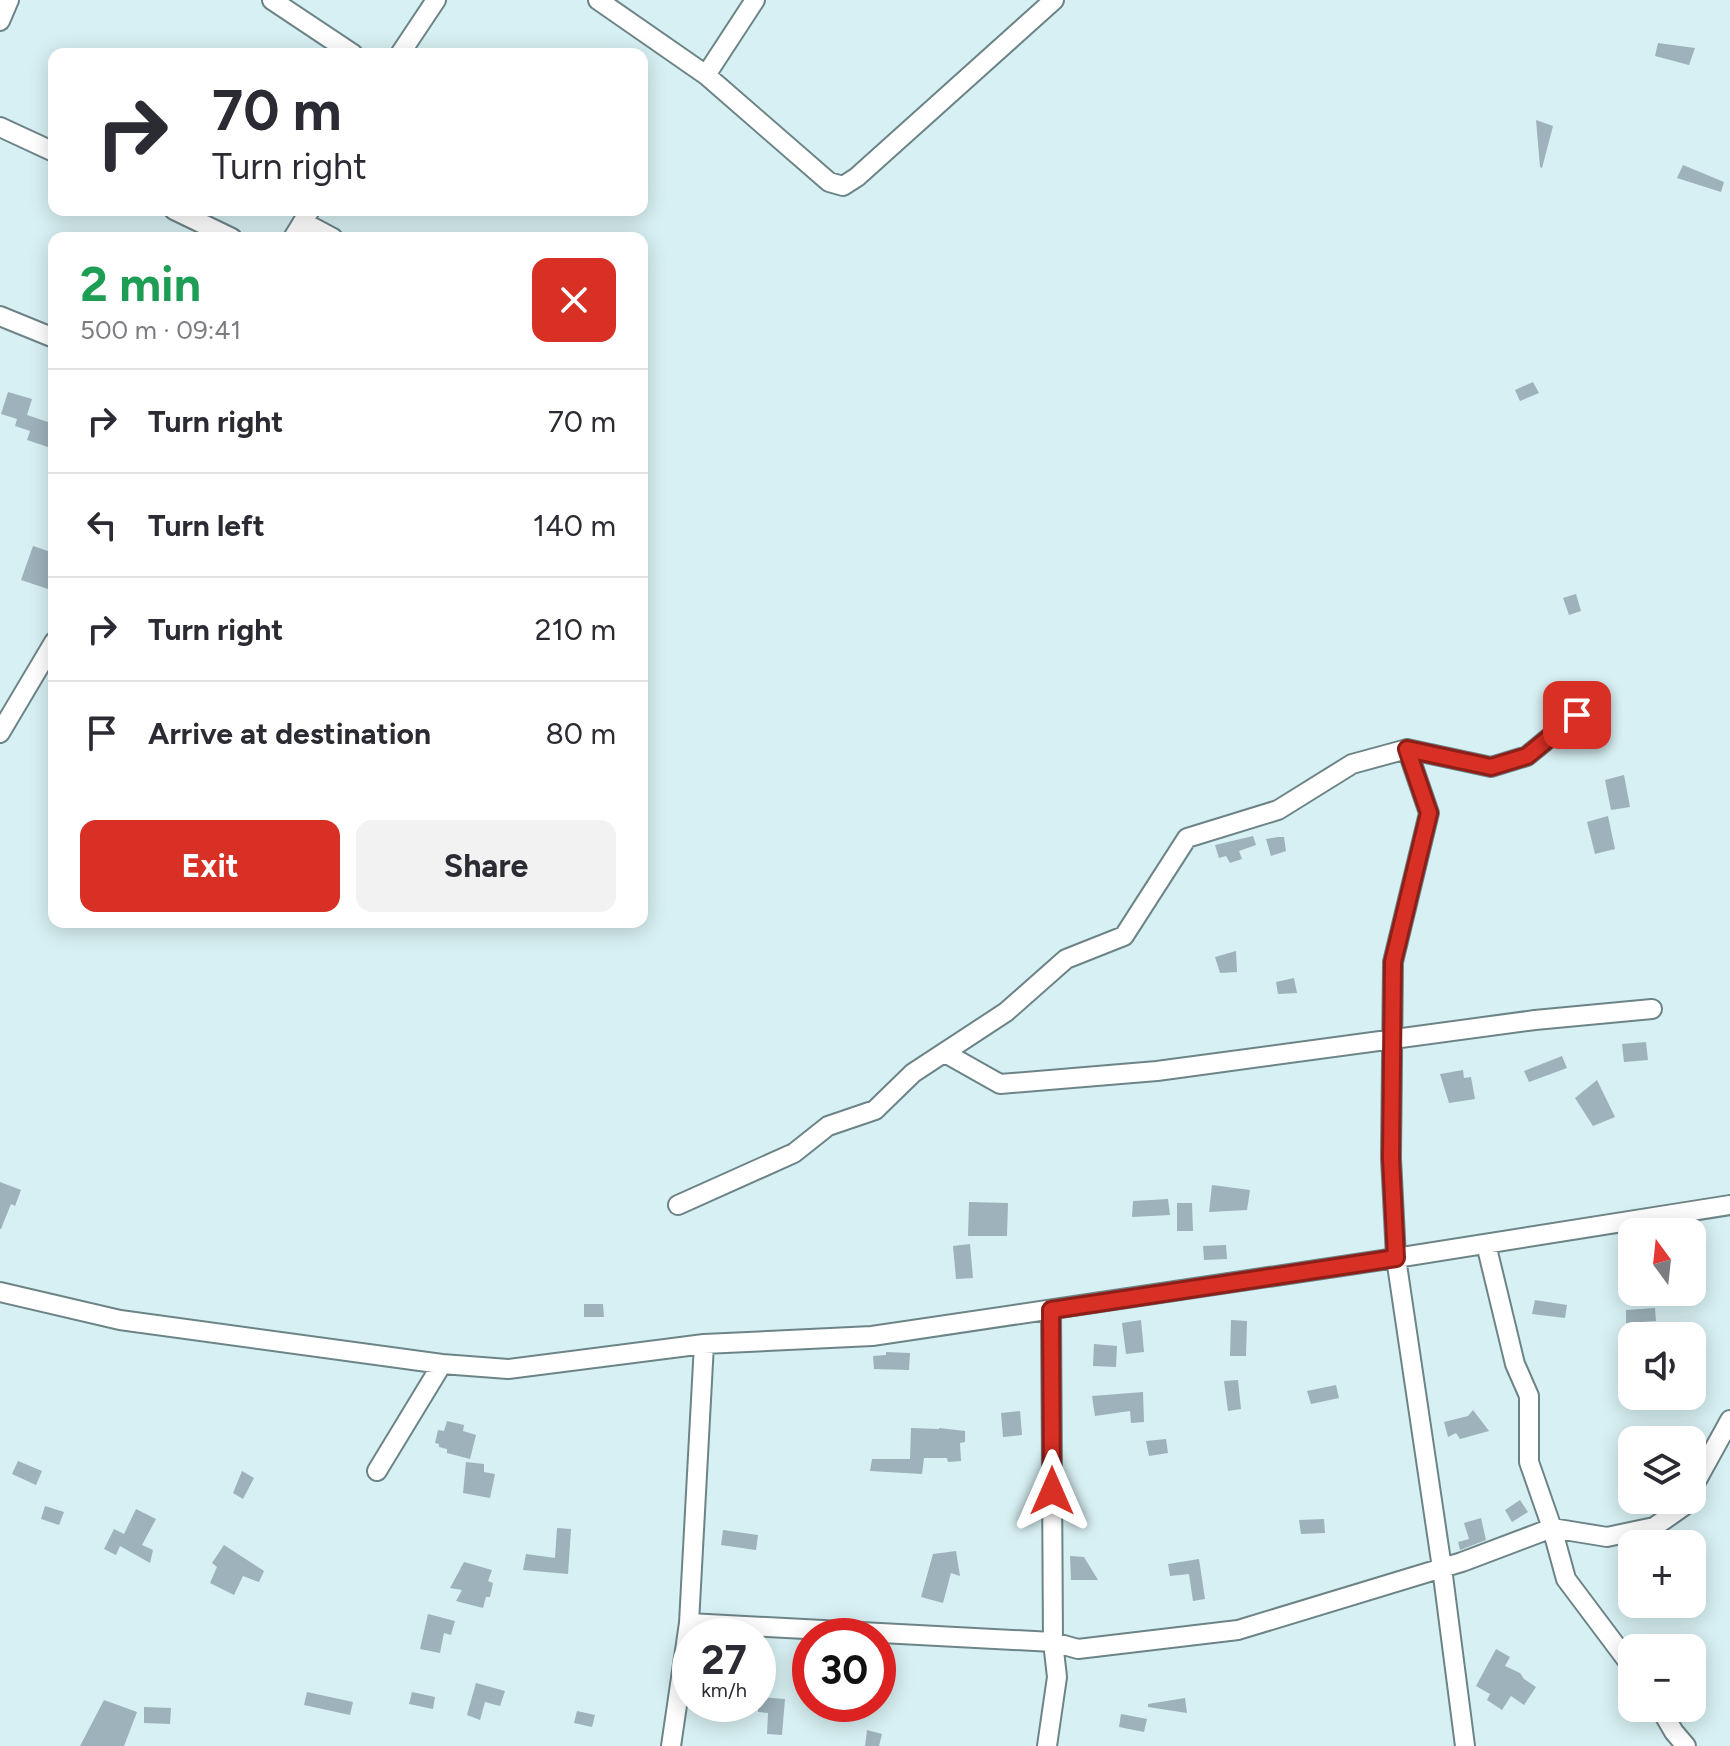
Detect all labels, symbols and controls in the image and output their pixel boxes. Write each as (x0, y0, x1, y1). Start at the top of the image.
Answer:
text: 70 m (212, 77, 342, 144)
icon: right (80, 80, 184, 184)
text: Turn right (212, 145, 367, 188)
text: 2 min (80, 255, 201, 313)
button: close (532, 258, 616, 342)
text: 500 m · 09:41 (80, 314, 241, 346)
icon: right (80, 399, 124, 443)
text: Turn right (148, 403, 283, 440)
text: 70 m (548, 403, 616, 440)
icon: left (80, 503, 124, 547)
text: Turn left (148, 507, 265, 544)
text: 140 m (533, 507, 616, 544)
icon: right (80, 607, 124, 651)
text: Turn right (148, 611, 283, 648)
text: 210 m (535, 611, 616, 648)
pin (1543, 681, 1611, 749)
icon: arrive (1555, 693, 1599, 737)
icon: arrive (80, 711, 124, 755)
text: Arrive at destination (148, 715, 431, 752)
text: 80 m (545, 715, 616, 752)
button: Exit (80, 820, 340, 912)
button: Share (356, 820, 616, 912)
north arrow (1618, 1218, 1706, 1306)
map controls (1618, 1218, 1706, 1722)
button: sound (1618, 1322, 1706, 1410)
button: layers (1618, 1426, 1706, 1514)
position arrow (1010, 1449, 1094, 1533)
button: + (1618, 1530, 1706, 1618)
speed limit sign: 30 (792, 1618, 896, 1722)
button: − (1618, 1634, 1706, 1722)
text: 27 (701, 1636, 747, 1684)
text: km/h (701, 1678, 747, 1702)

